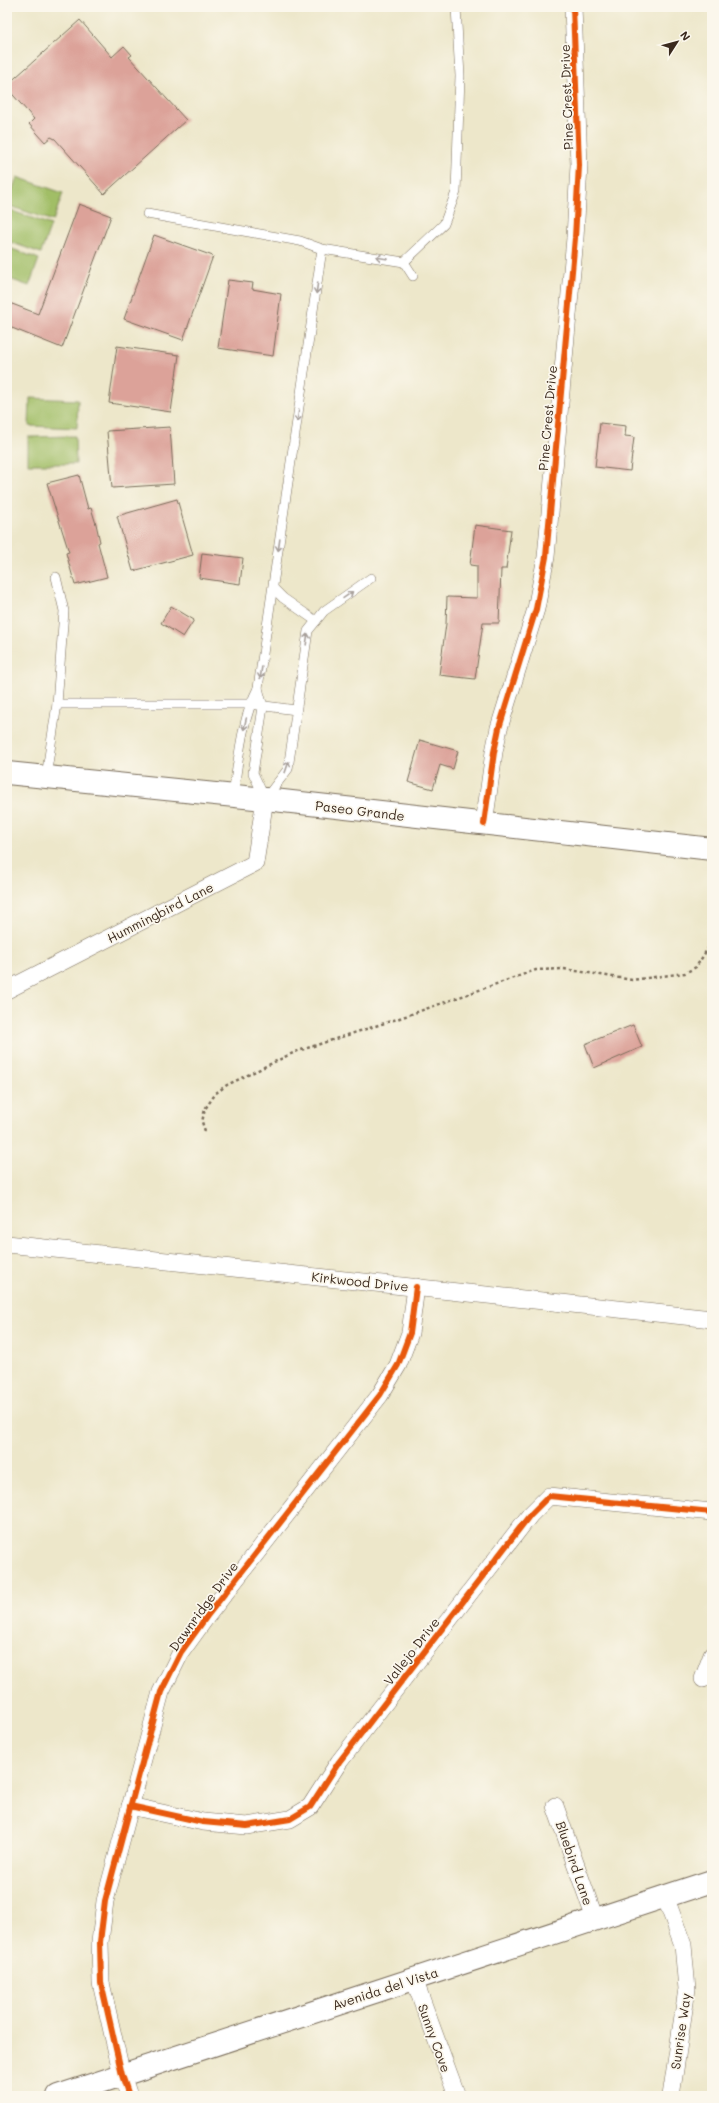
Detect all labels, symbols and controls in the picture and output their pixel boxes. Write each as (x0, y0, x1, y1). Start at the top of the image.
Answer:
north arrow (657, 22, 697, 62)
text: N (677, 28, 694, 44)
street label: Pine Crest Drive (556, 44, 576, 150)
one-way arrow (376, 254, 389, 262)
one-way arrow (313, 281, 321, 294)
street label: Pine Crest Drive (534, 365, 560, 471)
one-way arrow (294, 409, 302, 422)
one-way arrow (275, 538, 283, 551)
one-way arrow (342, 591, 353, 599)
one-way arrow (303, 633, 311, 646)
one-way arrow (256, 667, 264, 680)
one-way arrow (240, 717, 248, 730)
one-way arrow (284, 761, 291, 774)
street label: Paseo Grande (314, 796, 406, 824)
street label: Hummingbird Lane (104, 878, 216, 946)
street label: Kirkwood Drive (311, 1267, 409, 1295)
street label: Dawnridge Drive (165, 1558, 241, 1654)
street label: Vallejo Drive (379, 1614, 443, 1688)
street label: Bluebird Lane (553, 1819, 597, 1907)
street label: Avenida del Vista (330, 1963, 440, 2013)
street label: Sunrise Way (666, 1992, 694, 2070)
street label: Sunny Cove (415, 2001, 455, 2075)

